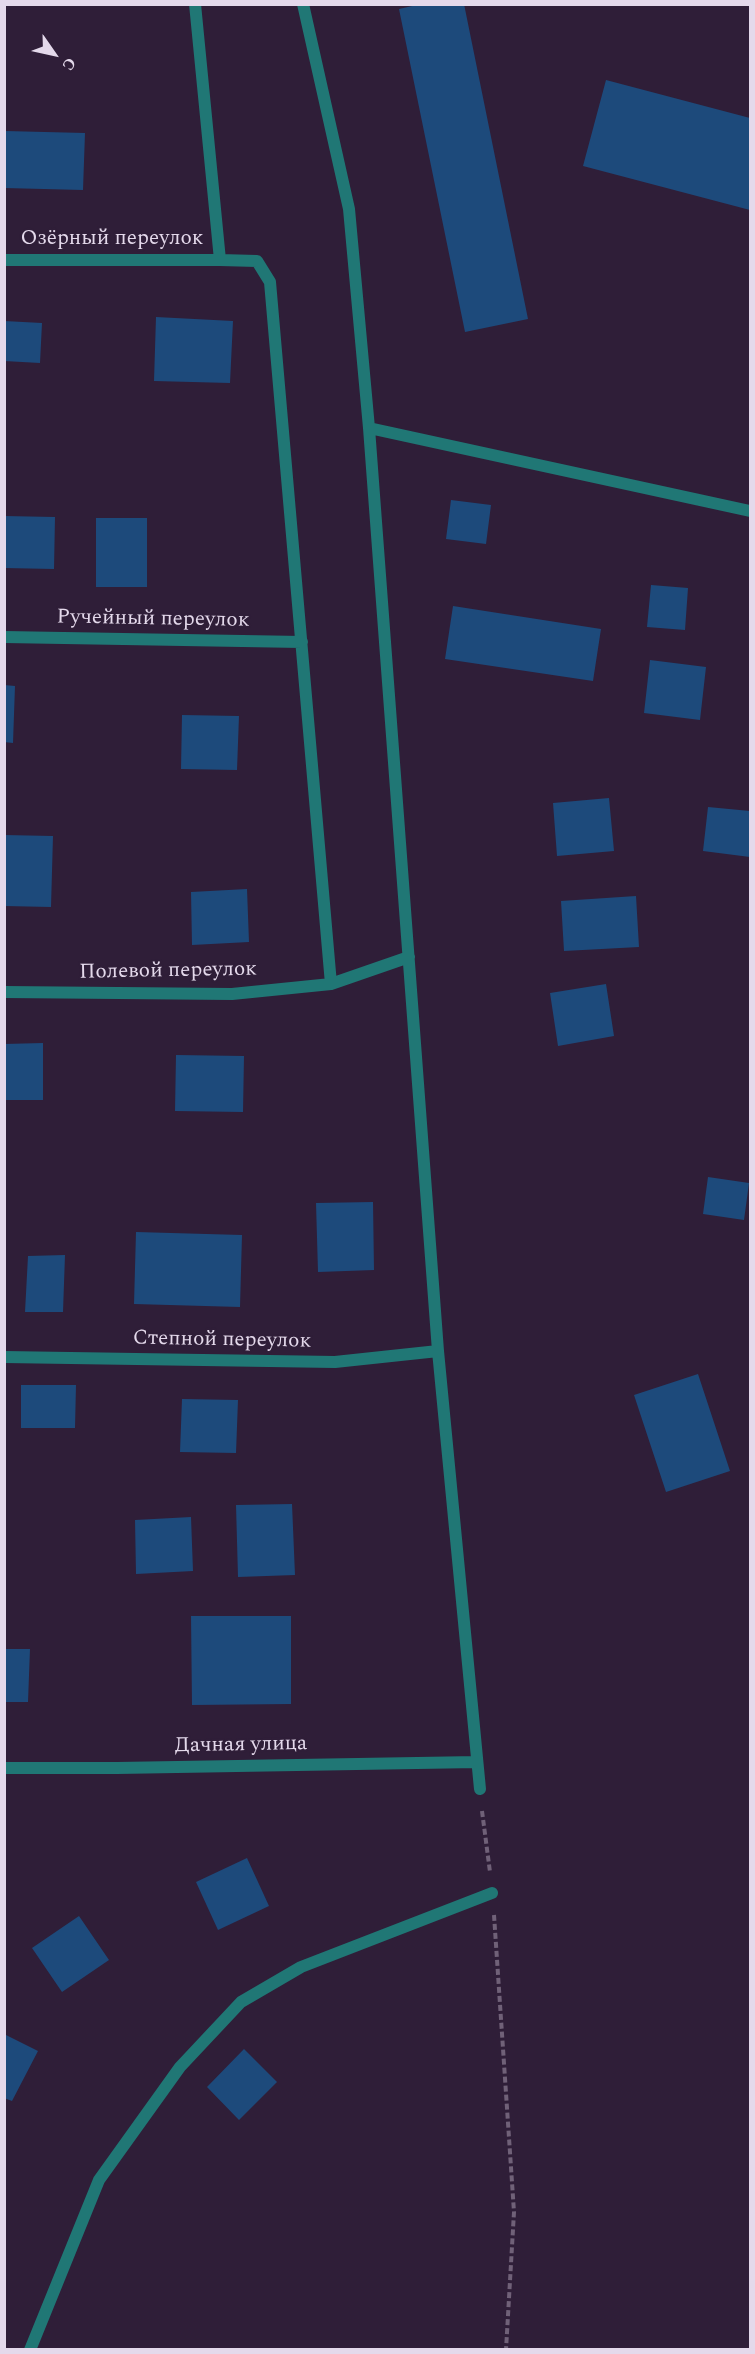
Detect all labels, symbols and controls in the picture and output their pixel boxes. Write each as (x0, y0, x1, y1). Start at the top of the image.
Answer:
north arrow (24, 24, 84, 84)
text: С (56, 53, 82, 75)
street label: Озёрный переулок (20, 227, 204, 253)
street label: Ручейный переулок (56, 606, 250, 634)
street label: Полевой переулок (79, 958, 257, 986)
street label: Степной переулок (133, 1327, 311, 1355)
street label: Дачная улица (174, 1732, 308, 1760)

